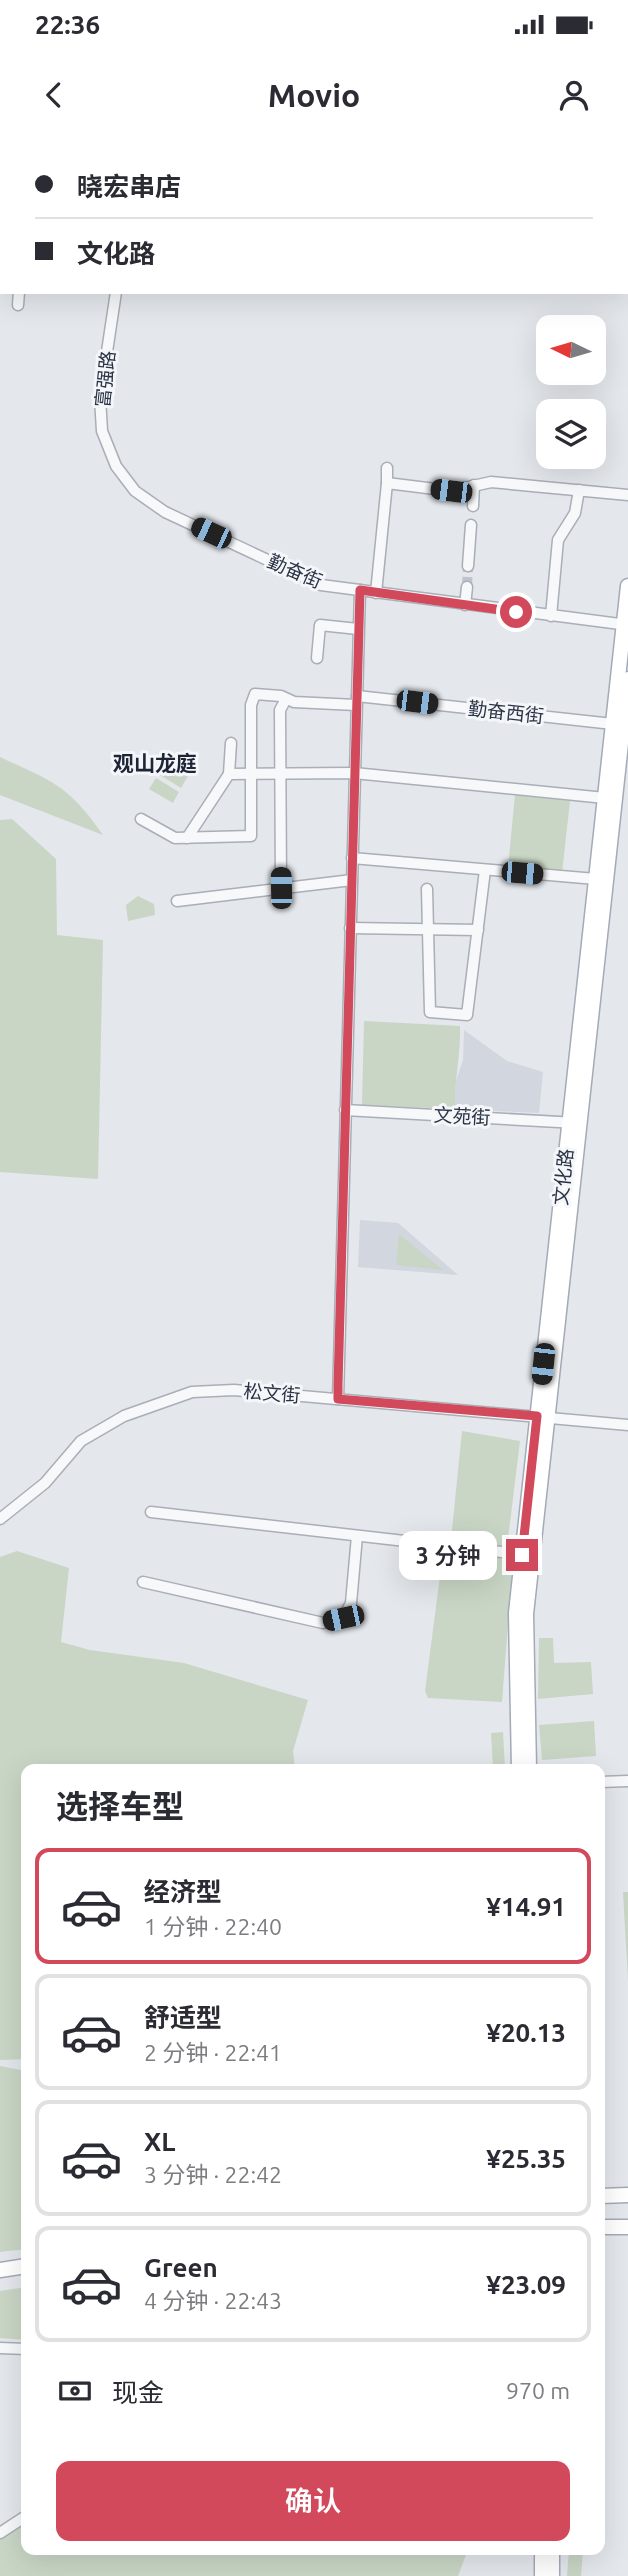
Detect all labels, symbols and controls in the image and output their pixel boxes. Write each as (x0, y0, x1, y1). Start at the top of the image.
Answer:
text: 22:36 (35, 10, 100, 39)
icon: back (35, 76, 73, 114)
icon: person (555, 76, 593, 114)
text: Movio (268, 77, 360, 113)
text: 晓宏串店 (77, 172, 181, 201)
text: 文化路 (77, 239, 155, 268)
north arrow (536, 315, 606, 385)
map controls (536, 315, 606, 469)
street label: 富强路 (91, 349, 119, 409)
button: layers (536, 399, 606, 469)
car (429, 478, 474, 504)
car (188, 515, 235, 551)
street label: 勤奋街 (264, 550, 326, 592)
route start (500, 596, 532, 628)
car (395, 689, 440, 715)
street label: 勤奋西街 (467, 697, 545, 727)
district label: 观山龙庭 (113, 751, 197, 775)
car (501, 861, 544, 885)
car (271, 867, 292, 909)
street label: 文苑街 (433, 1104, 491, 1128)
street label: 文化路 (549, 1147, 577, 1207)
car (531, 1342, 556, 1386)
street label: 松文街 (243, 1380, 301, 1406)
callout: 3 分钟 (400, 1530, 498, 1580)
route end (506, 1539, 538, 1571)
text: 3 分钟 (416, 1543, 480, 1568)
car (321, 1603, 366, 1633)
text: 选择车型 (56, 1788, 184, 1824)
icon: car (60, 1875, 123, 1938)
text: 经济型 (144, 1877, 222, 1906)
text: ¥14.91 (486, 1892, 566, 1921)
text: 1 分钟 · 22:40 (144, 1914, 282, 1939)
icon: car (60, 2001, 123, 2064)
text: 舒适型 (144, 2003, 222, 2032)
text: ¥20.13 (486, 2018, 566, 2047)
text: 2 分钟 · 22:41 (144, 2040, 282, 2065)
icon: car (60, 2127, 123, 2190)
text: XL (144, 2127, 175, 2156)
text: ¥25.35 (486, 2144, 566, 2173)
text: 3 分钟 · 22:42 (144, 2162, 282, 2187)
icon: car (60, 2253, 123, 2316)
text: Green (144, 2253, 218, 2282)
text: ¥23.09 (486, 2270, 566, 2299)
text: 4 分钟 · 22:43 (144, 2288, 282, 2313)
icon: cash (56, 2372, 94, 2410)
text: 现金 (112, 2378, 164, 2407)
text: 970 m (506, 2378, 570, 2403)
button: 确认 (56, 2461, 570, 2541)

